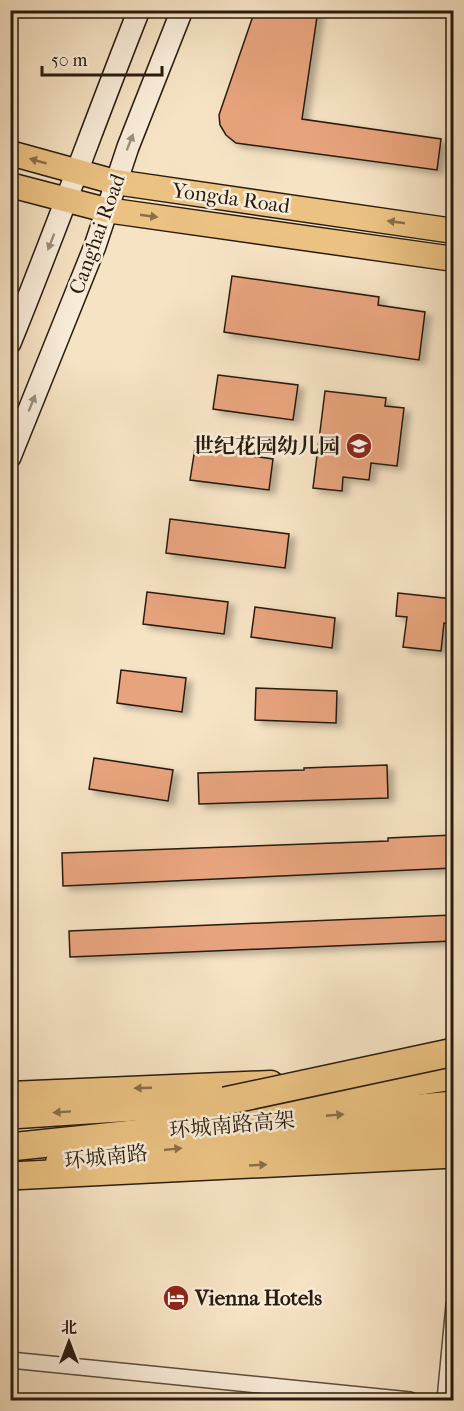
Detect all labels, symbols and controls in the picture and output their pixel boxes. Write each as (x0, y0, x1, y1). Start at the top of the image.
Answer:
scale bar (42, 39, 162, 77)
text: 50 m (51, 50, 88, 71)
one-way arrow (125, 132, 135, 150)
one-way arrow (29, 155, 48, 165)
street label: Canghai Road (64, 170, 130, 297)
street label: Yongda Road (170, 178, 292, 218)
one-way arrow (140, 211, 159, 220)
one-way arrow (386, 218, 405, 227)
one-way arrow (46, 233, 56, 251)
one-way arrow (28, 394, 37, 412)
school or university icon: 世纪花园幼儿园 (344, 431, 374, 461)
place label: 世纪花园幼儿园 (193, 434, 340, 458)
one-way arrow (134, 1084, 153, 1093)
one-way arrow (53, 1107, 72, 1117)
street label: 环城南路高架 (168, 1108, 296, 1142)
one-way arrow (325, 1110, 344, 1120)
street label: 环城南路 (63, 1141, 149, 1173)
one-way arrow (164, 1145, 183, 1154)
one-way arrow (248, 1160, 267, 1170)
hotel icon: Vienna Hotels (161, 1283, 191, 1313)
place label: Vienna Hotels (194, 1286, 322, 1310)
north arrow (39, 1312, 99, 1372)
text: 北 (61, 1318, 77, 1337)

